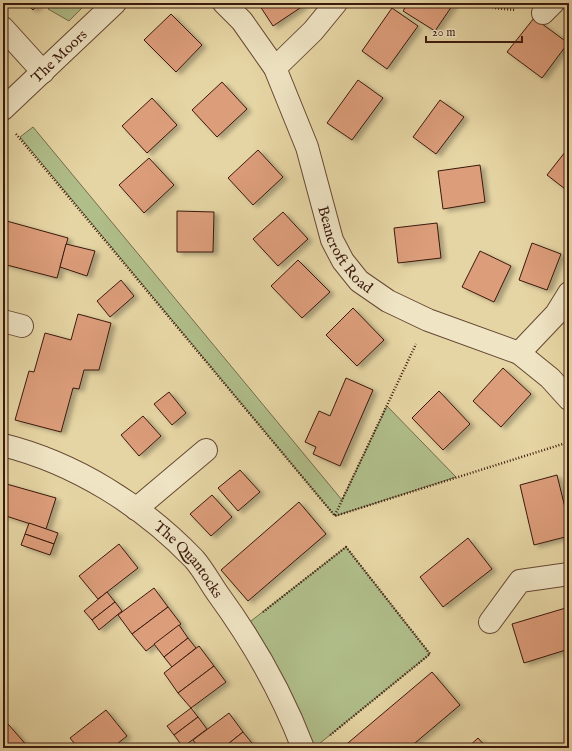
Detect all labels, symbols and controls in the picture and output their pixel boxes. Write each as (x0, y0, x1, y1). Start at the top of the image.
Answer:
scale bar (426, 18, 522, 44)
street label: The Moors (27, 25, 91, 87)
text: 20 m (432, 25, 455, 40)
street label: Beancroft Road (314, 204, 377, 298)
street label: The Quantocks (150, 517, 227, 602)

